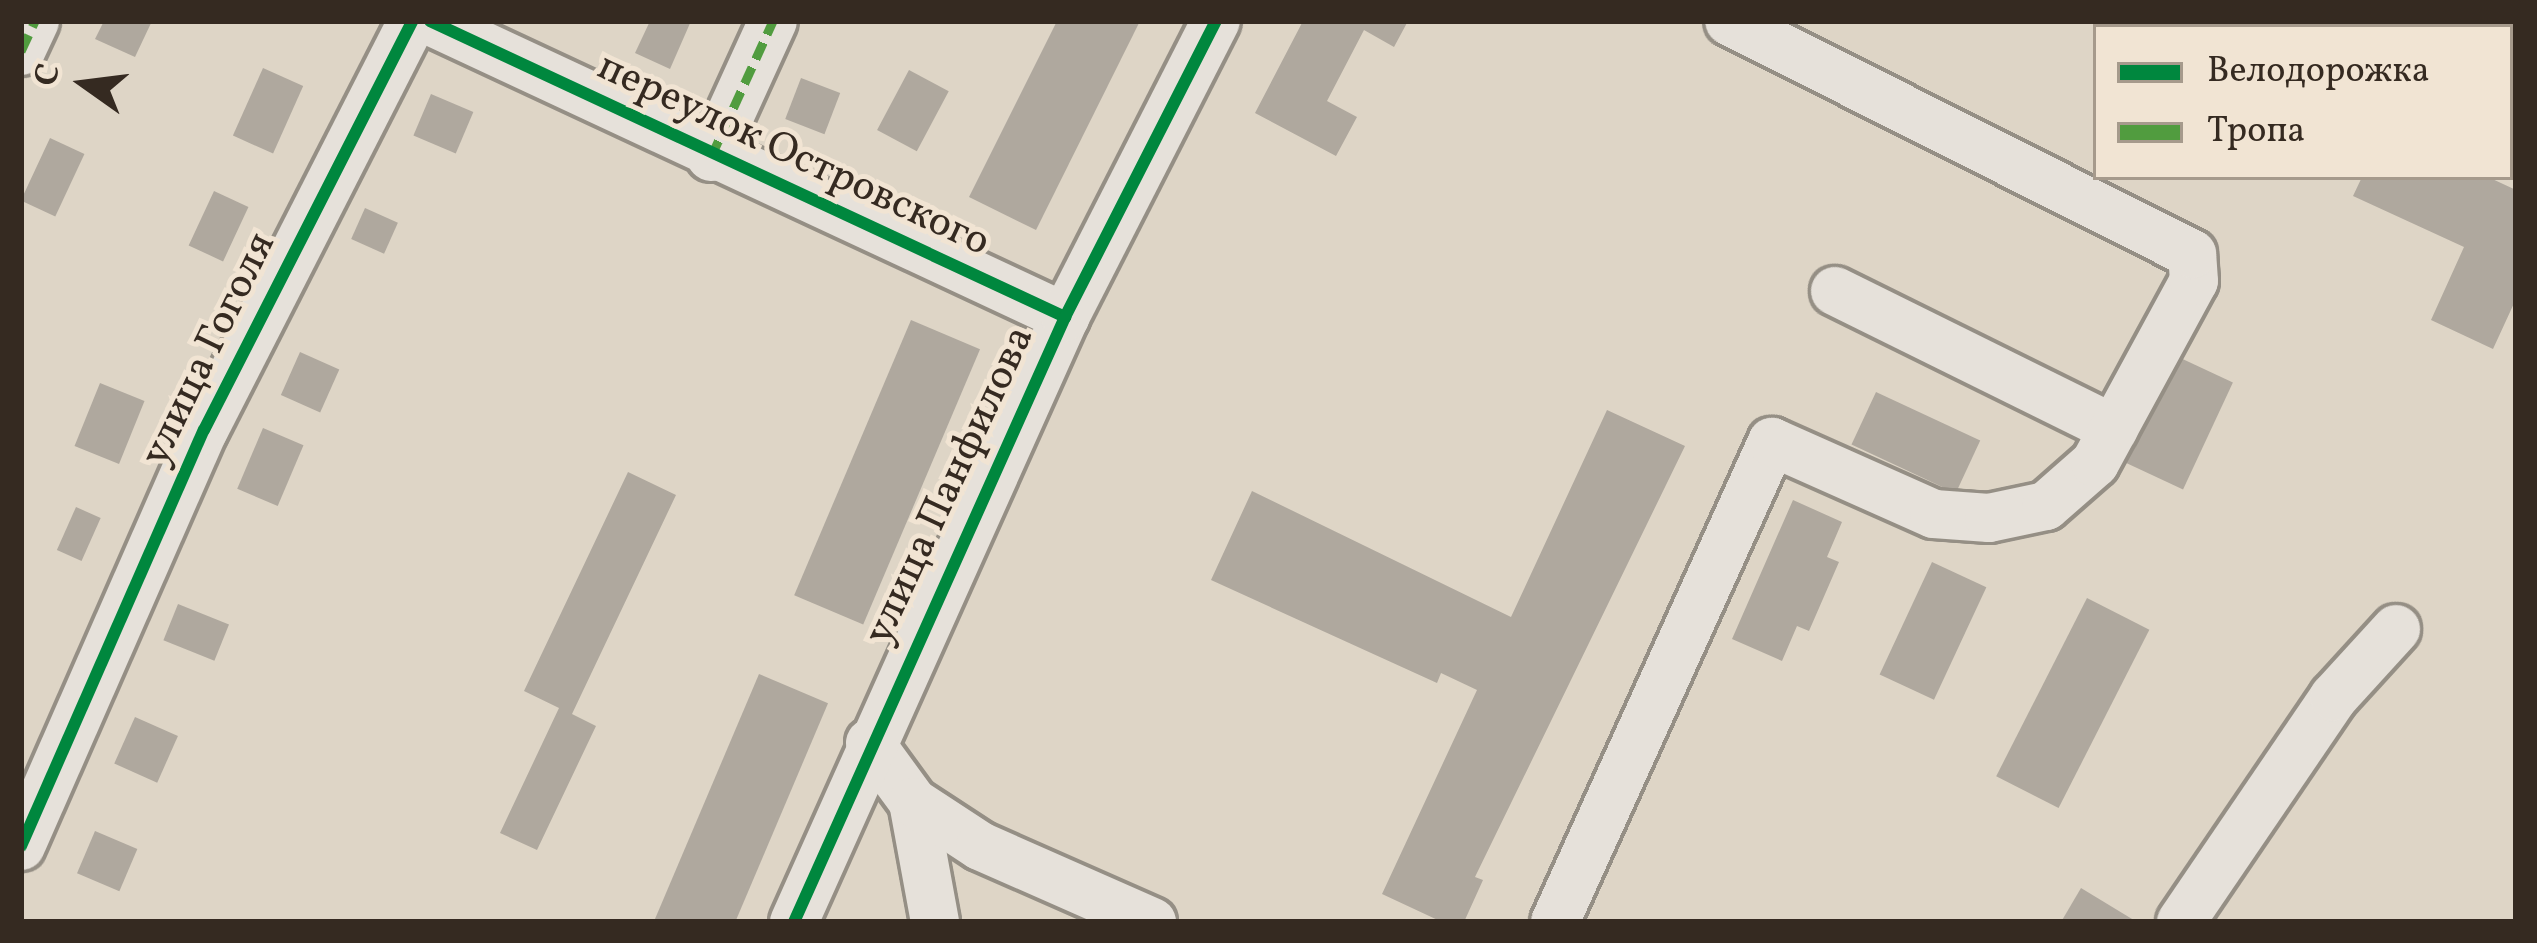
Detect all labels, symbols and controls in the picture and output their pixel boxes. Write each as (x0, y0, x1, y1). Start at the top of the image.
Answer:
north arrow (24, 24, 144, 144)
legend (2093, 24, 2513, 180)
street label: переулок Островского (589, 43, 997, 269)
text: Велодорожка (2207, 47, 2430, 97)
text: С (24, 59, 74, 91)
text: Тропа (2207, 107, 2305, 157)
street label: улица Гоголя (132, 225, 288, 475)
street label: улица Панфилова (855, 319, 1047, 653)

